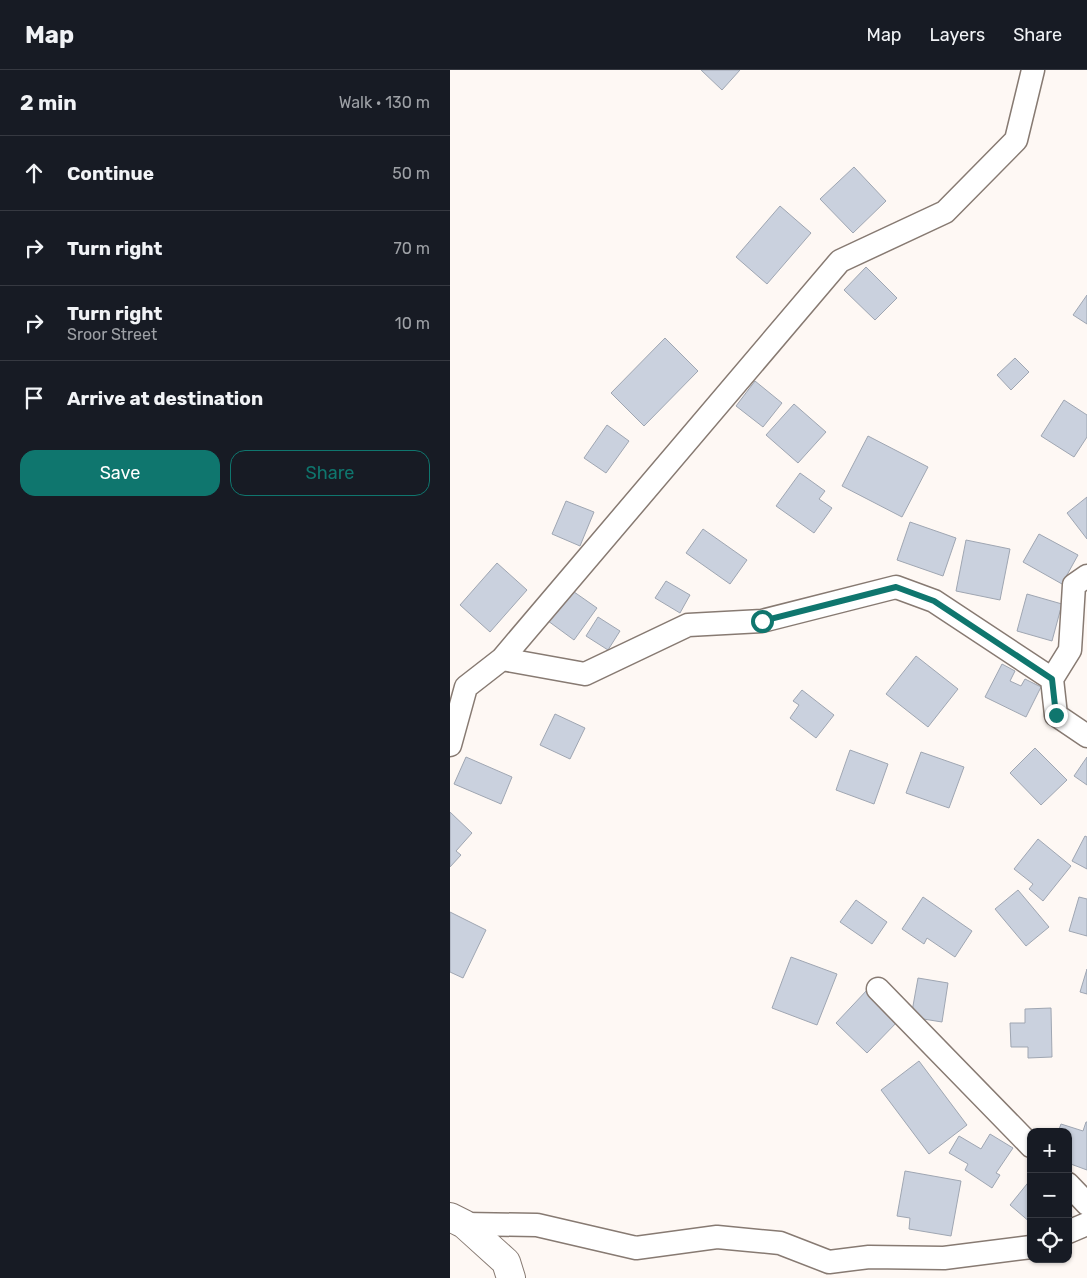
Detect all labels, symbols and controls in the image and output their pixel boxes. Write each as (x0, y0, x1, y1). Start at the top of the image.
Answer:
text: Map (25, 21, 74, 49)
text: Map (867, 24, 902, 46)
text: Layers (930, 24, 985, 46)
text: Share (1013, 24, 1062, 46)
text: 2 min (20, 90, 77, 115)
text: Walk · 130 m (339, 93, 430, 112)
icon: ahead (20, 159, 48, 187)
text: Continue (67, 162, 154, 185)
text: 50 m (392, 164, 430, 183)
icon: right (20, 234, 48, 262)
text: Turn right (67, 237, 162, 260)
text: 70 m (393, 239, 430, 258)
text: Turn right (67, 302, 162, 325)
icon: right (20, 309, 48, 337)
text: 10 m (395, 314, 430, 333)
text: Sroor Street (67, 325, 157, 344)
icon: arrive (20, 384, 48, 412)
text: Arrive at destination (67, 387, 263, 410)
button: Save (20, 450, 220, 496)
button: Share (230, 450, 430, 496)
route start (751, 610, 774, 633)
route end (1045, 704, 1068, 727)
map controls (1027, 1128, 1072, 1263)
button: + (1027, 1128, 1072, 1173)
button: − (1027, 1173, 1072, 1218)
button: locate (1027, 1218, 1072, 1263)

